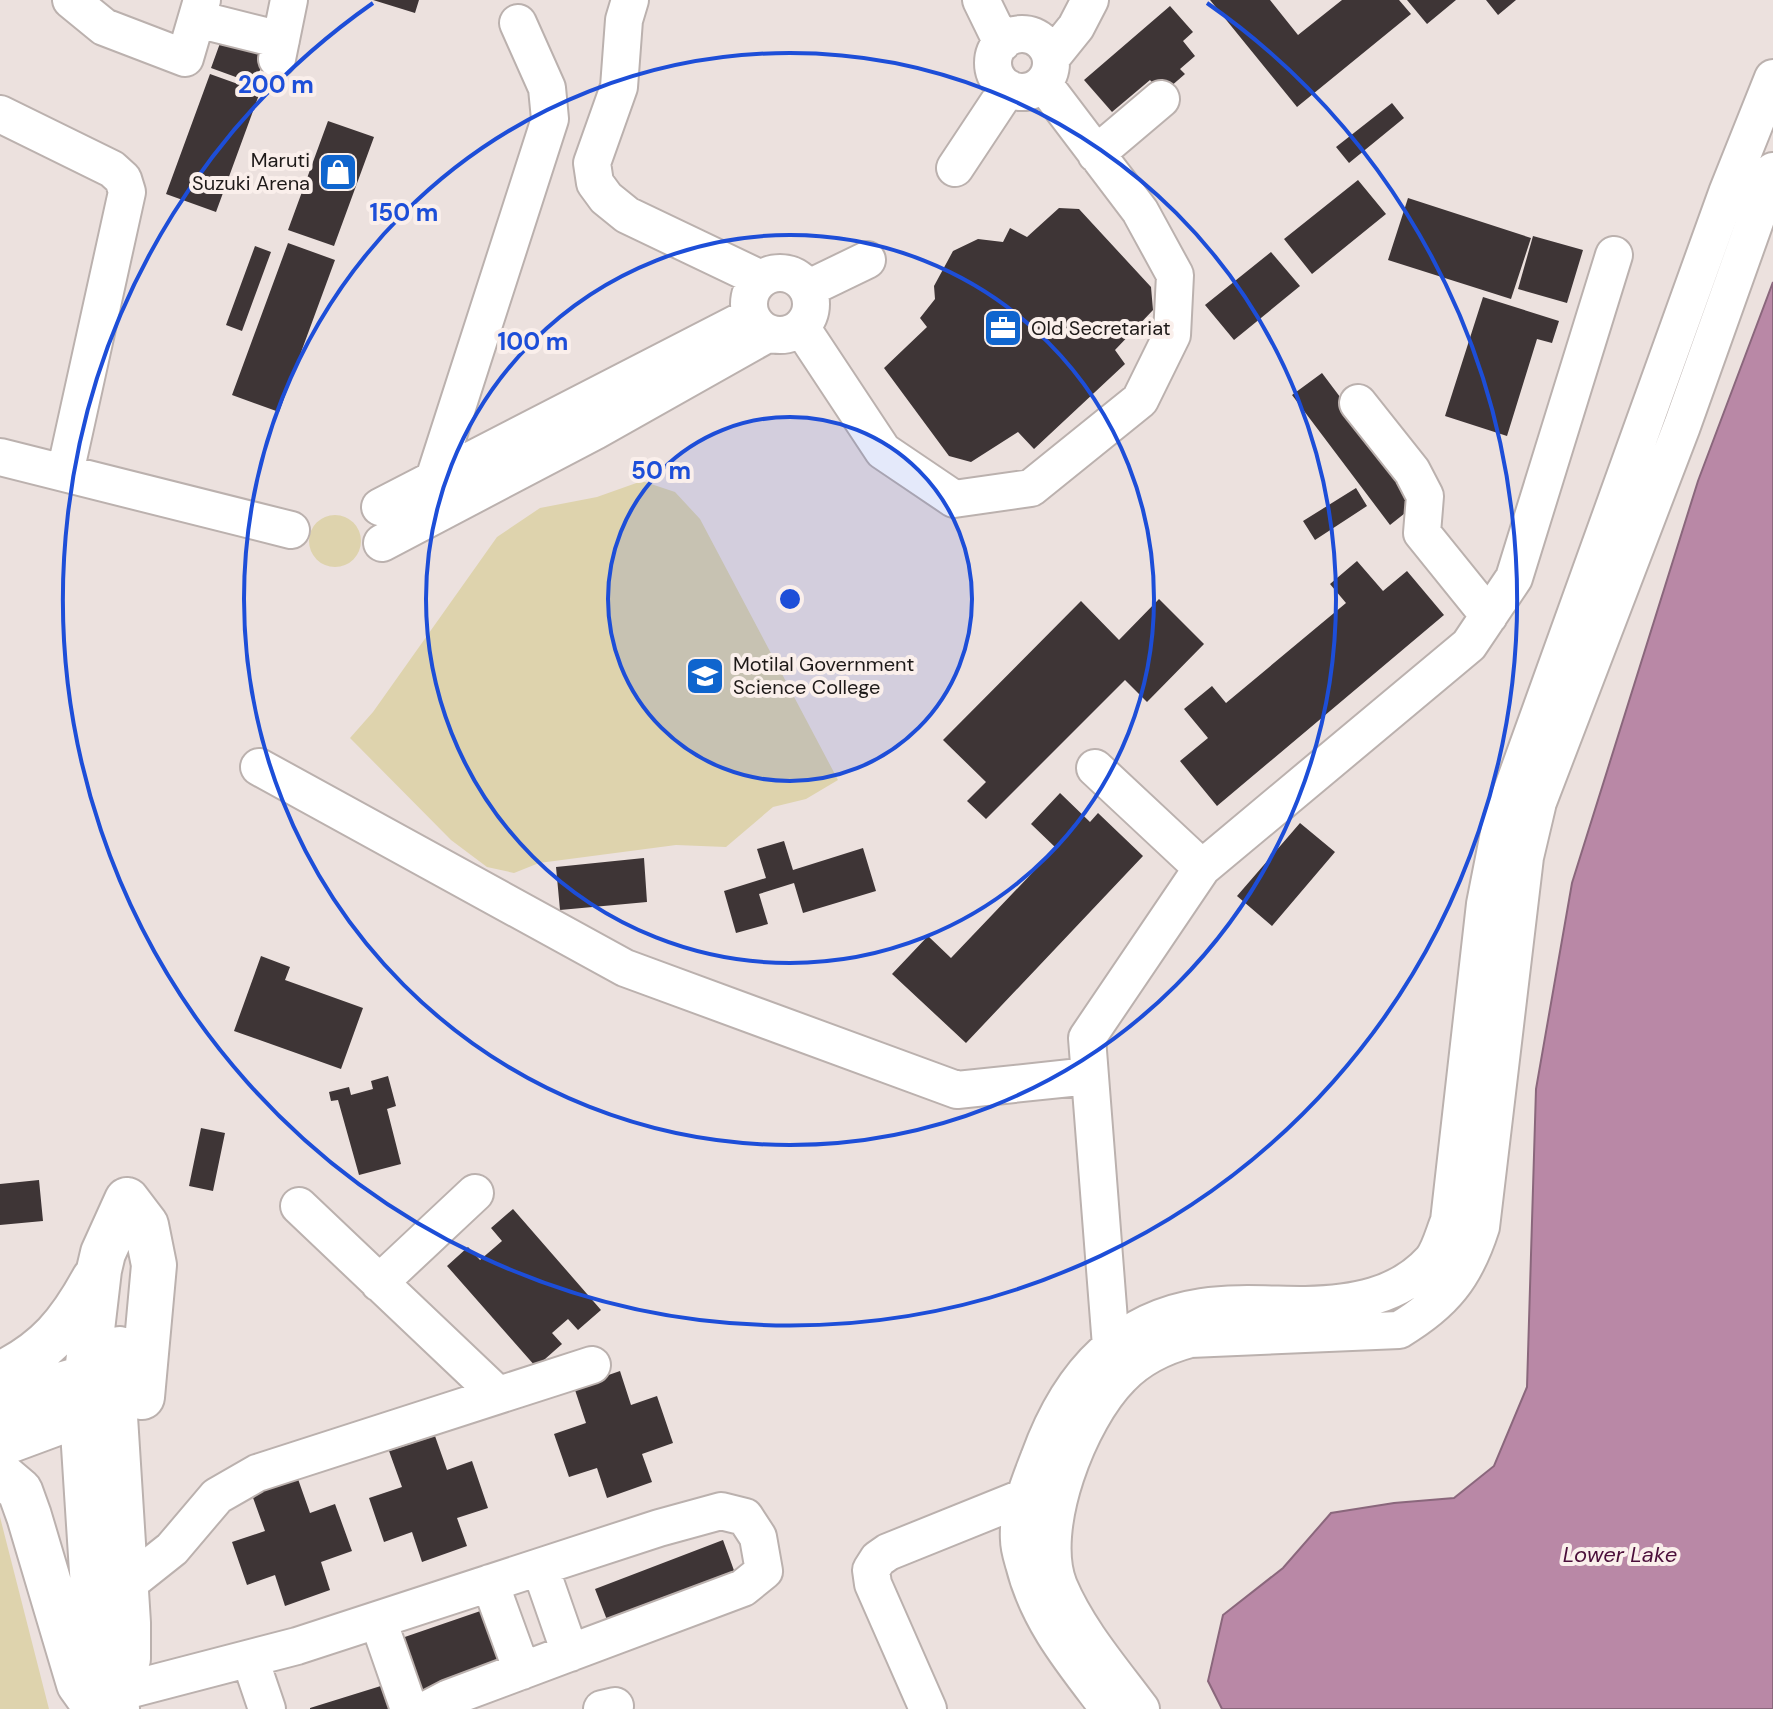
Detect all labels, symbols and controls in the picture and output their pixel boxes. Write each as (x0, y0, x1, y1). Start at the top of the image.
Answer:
text: 200 m (238, 69, 314, 100)
place label: Maruti Suzuki Arena (192, 147, 310, 196)
shop icon: Maruti Suzuki Arena (317, 151, 359, 193)
text: 150 m (370, 197, 438, 228)
office icon: Old Secretariat (982, 307, 1024, 349)
place label: Old Secretariat (1031, 315, 1171, 341)
text: 100 m (498, 326, 568, 357)
text: 50 m (631, 455, 691, 486)
centre of rings (776, 585, 804, 613)
place label: Motilal Government Science College (733, 651, 914, 700)
school or university icon: Motilal Government Science College (684, 655, 726, 697)
water label: Lower Lake (1563, 1540, 1677, 1569)

